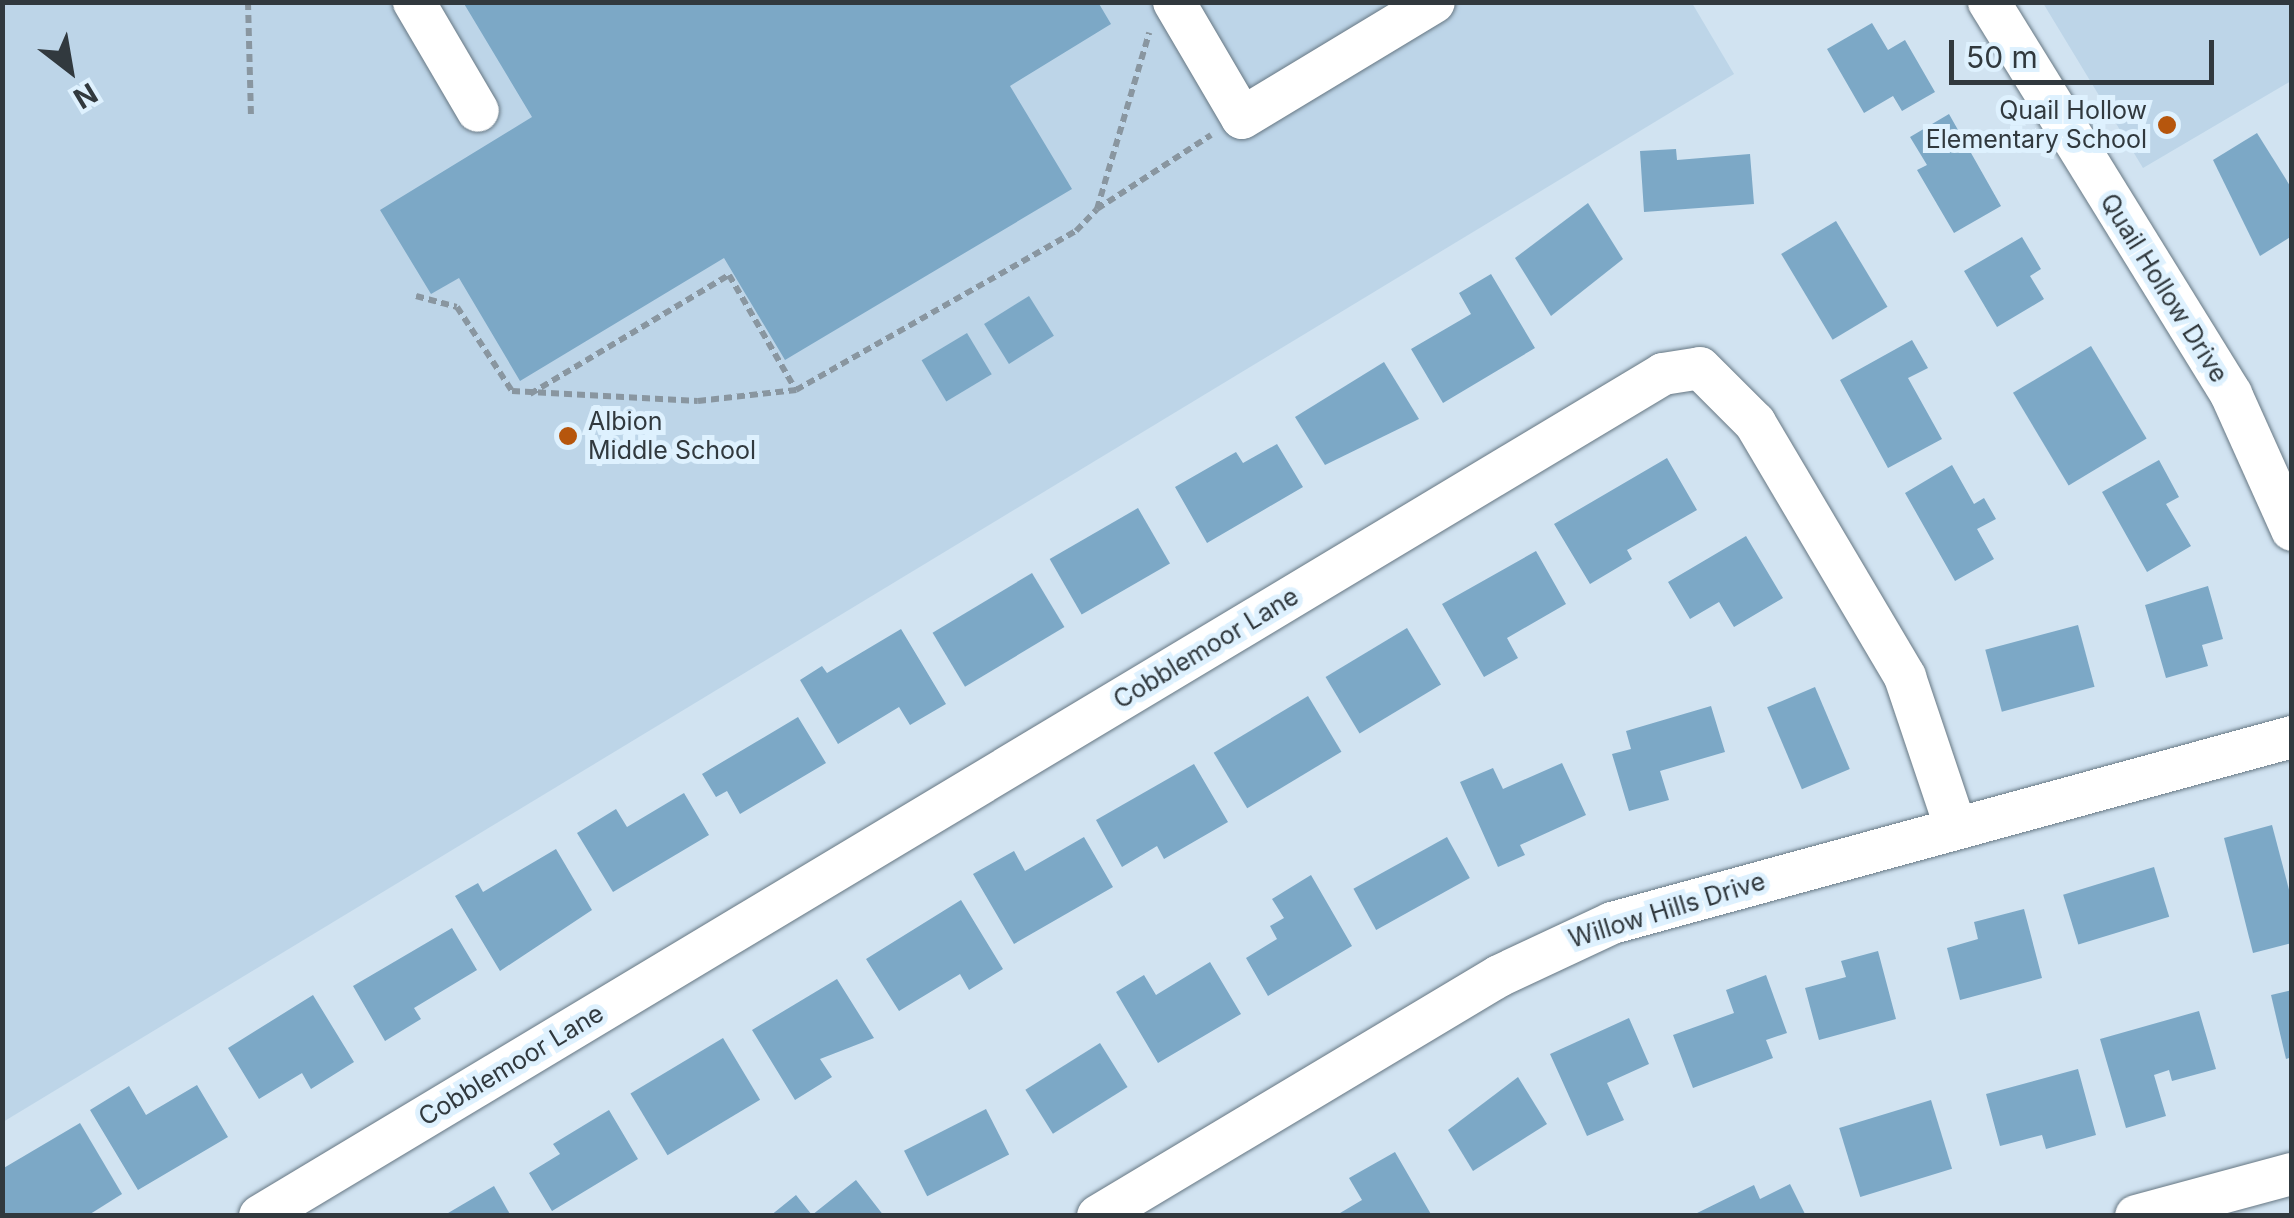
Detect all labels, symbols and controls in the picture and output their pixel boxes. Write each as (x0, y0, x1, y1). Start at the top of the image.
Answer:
north arrow (20, 20, 120, 120)
scale bar (1954, 20, 2219, 82)
text: 50 m (1966, 39, 2038, 75)
text: N (68, 76, 103, 116)
place label: Quail Hollow Elementary School (1926, 96, 2147, 155)
marker: Quail Hollow Elementary School (2156, 114, 2178, 136)
street label: Quail Hollow Drive (2094, 188, 2234, 388)
place label: Albion Middle School (588, 407, 756, 466)
marker: Albion Middle School (557, 425, 579, 447)
street label: Cobblemoor Lane (1108, 581, 1304, 715)
street label: Willow Hills Drive (1565, 866, 1769, 954)
street label: Cobblemoor Lane (413, 998, 609, 1132)

